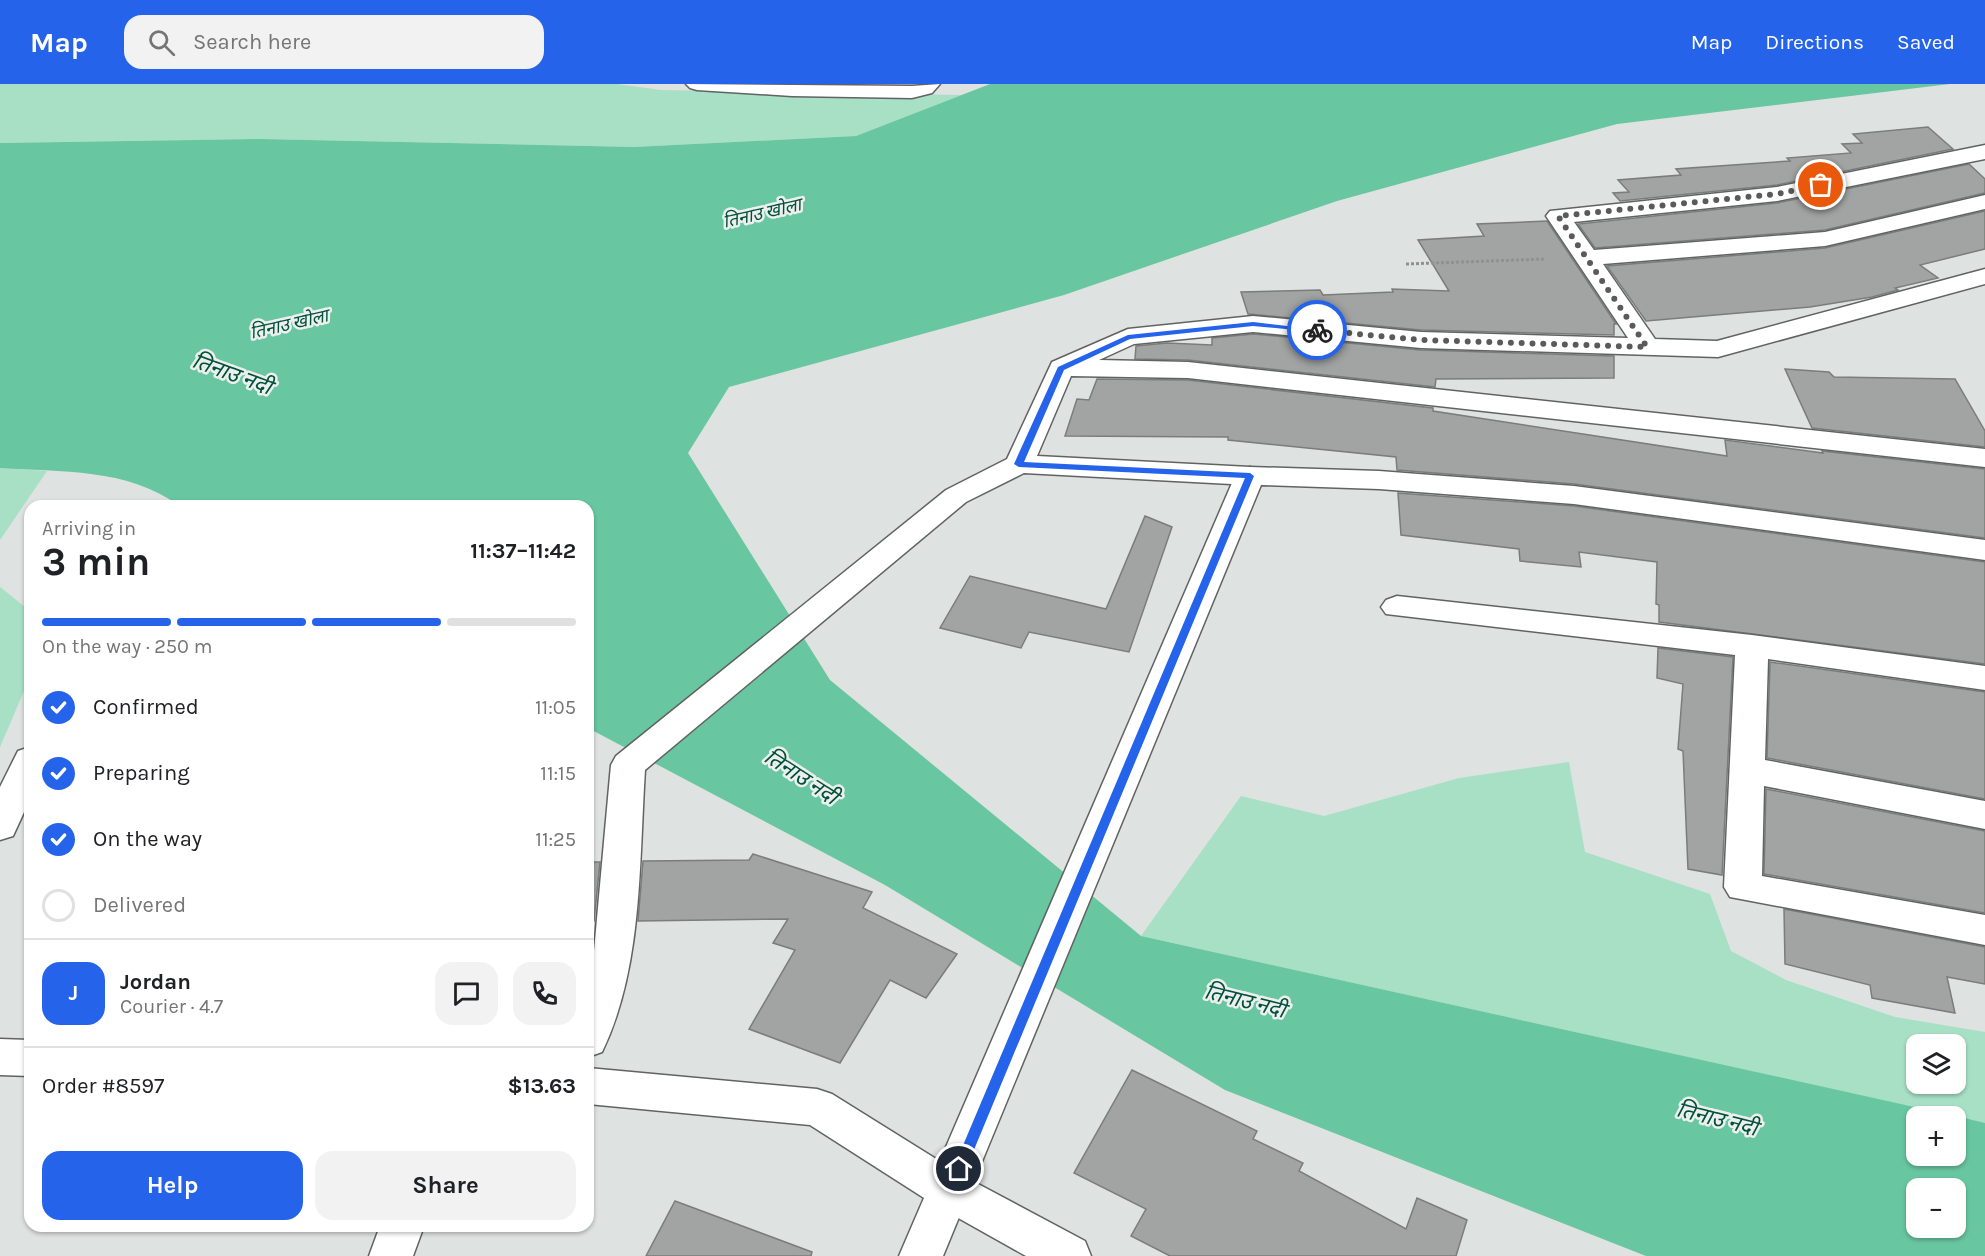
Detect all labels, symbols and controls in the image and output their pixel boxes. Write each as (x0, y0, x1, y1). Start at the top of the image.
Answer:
search box (124, 15, 544, 69)
text: Map (30, 26, 88, 59)
icon: search (145, 26, 178, 59)
text: Search here (193, 29, 311, 55)
text: Map (1691, 30, 1732, 54)
text: Directions (1765, 30, 1864, 54)
text: Saved (1897, 30, 1955, 54)
pin (1795, 159, 1846, 210)
icon: bag (1804, 168, 1837, 201)
water label: तिनाउ खोला (721, 193, 806, 233)
courier (1287, 300, 1347, 360)
water label: तिनाउ खोला (248, 304, 333, 344)
icon: bike (1301, 314, 1334, 347)
water label: तिनाउ नदी (189, 348, 279, 402)
text: Arriving in (42, 517, 136, 540)
text: 11:37–11:42 (470, 538, 576, 564)
text: 3 min (42, 539, 150, 585)
text: On the way · 250 m (42, 635, 212, 658)
icon: check (42, 691, 75, 724)
text: Confirmed (93, 694, 199, 720)
text: 11:05 (535, 696, 576, 719)
water label: तिनाउ नदी (759, 744, 846, 813)
icon: check (42, 757, 75, 790)
text: Preparing (93, 760, 190, 786)
text: 11:15 (540, 762, 576, 785)
icon: check (42, 823, 75, 856)
text: On the way (93, 826, 202, 852)
text: 11:25 (535, 828, 576, 851)
text: Delivered (93, 892, 186, 918)
button: chat (435, 962, 498, 1025)
button: phone (513, 962, 576, 1025)
text: Jordan (120, 969, 191, 995)
water label: तिनाउ नदी (1202, 978, 1292, 1025)
text: J (69, 980, 78, 1006)
text: Courier · 4.7 (120, 995, 223, 1018)
map controls (1906, 1034, 1966, 1238)
button: layers (1906, 1034, 1966, 1094)
text: Order #8597 (42, 1073, 164, 1099)
text: $13.63 (508, 1073, 576, 1099)
water label: तिनाउ नदी (1674, 1096, 1764, 1143)
button: + (1906, 1106, 1966, 1166)
pin (933, 1143, 984, 1194)
button: Help (42, 1151, 303, 1220)
button: Share (315, 1151, 576, 1220)
icon: home (942, 1152, 975, 1185)
button: − (1906, 1178, 1966, 1238)

